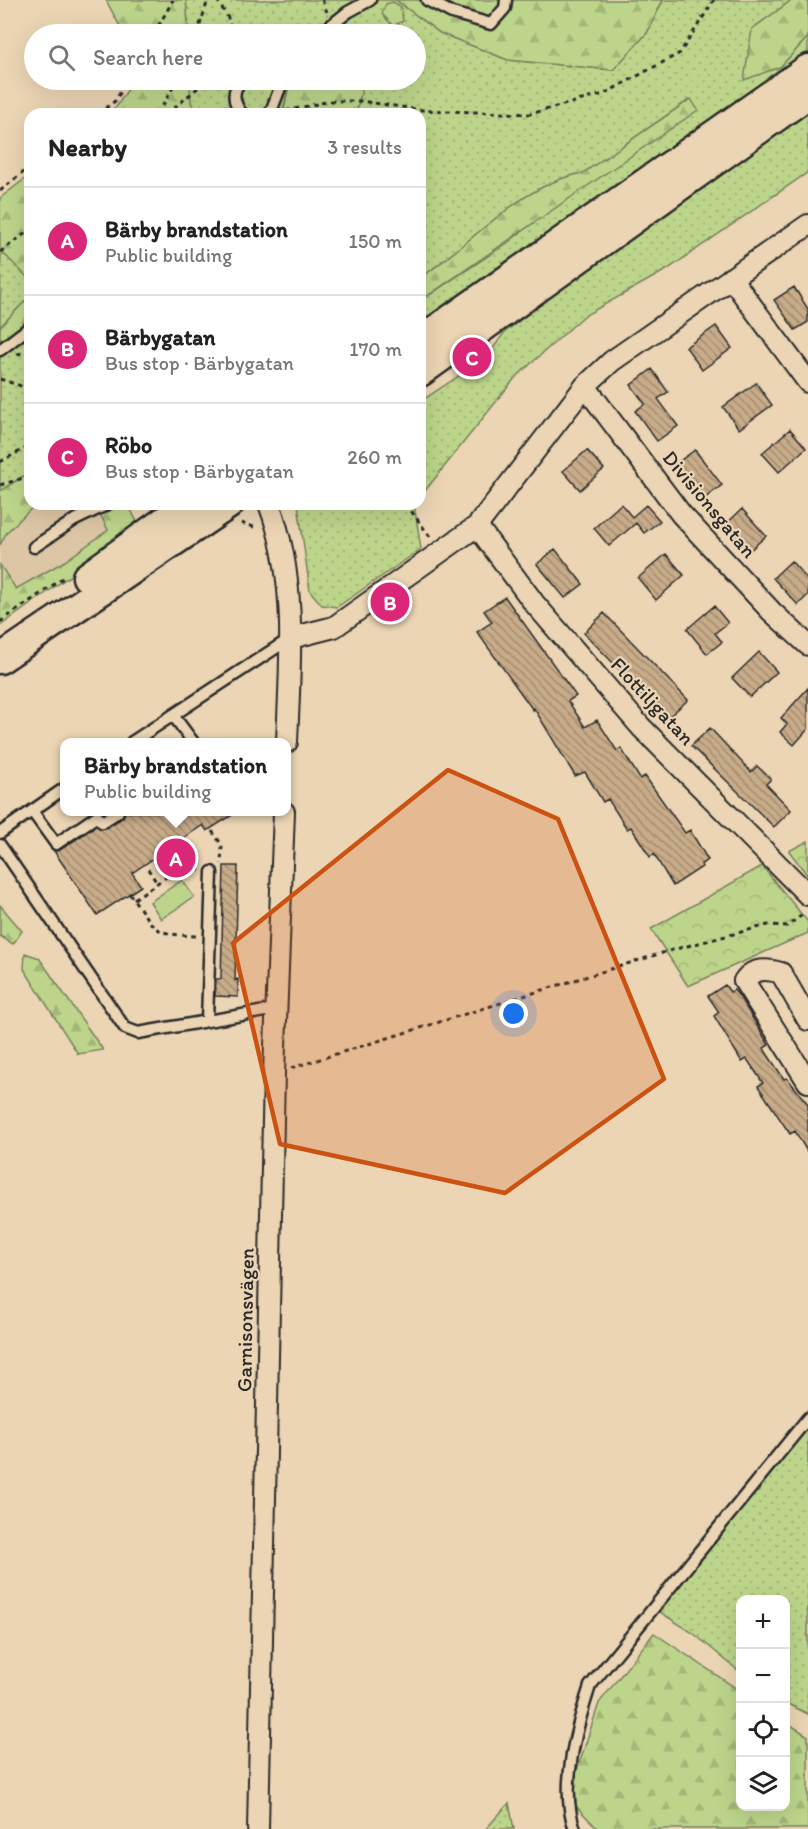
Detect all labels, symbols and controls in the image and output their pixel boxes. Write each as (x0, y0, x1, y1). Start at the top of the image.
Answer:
search box (24, 24, 426, 90)
icon: search (45, 41, 78, 74)
text: Search here (93, 44, 203, 71)
text: Nearby (48, 131, 127, 163)
text: 3 results (327, 135, 402, 159)
text: Bärby brandstation (105, 216, 288, 243)
text: A (61, 229, 74, 253)
text: 150 m (349, 229, 402, 253)
text: Public building (105, 243, 232, 267)
text: Bärbygatan (105, 324, 216, 351)
pin: C (452, 334, 492, 380)
text: B (61, 337, 74, 361)
text: 170 m (349, 337, 402, 361)
text: Bus stop · Bärbygatan (105, 351, 294, 375)
text: Röbo (105, 432, 152, 459)
text: C (61, 445, 74, 469)
text: 260 m (347, 445, 402, 469)
street label: Divisionsgatan (658, 445, 762, 563)
text: Bus stop · Bärbygatan (105, 459, 294, 483)
pin: B (370, 580, 410, 624)
street label: Flottiljgatan (606, 652, 700, 750)
popup (60, 738, 291, 816)
text: Bärby brandstation (84, 752, 267, 779)
text: Public building (84, 779, 211, 803)
pin: A (156, 836, 195, 880)
your location (499, 999, 528, 1028)
street label: Garnisonsvägen (231, 1248, 259, 1392)
map controls (736, 1595, 790, 1811)
button: + (736, 1595, 790, 1649)
button: − (736, 1649, 790, 1703)
button: locate (736, 1703, 790, 1757)
button: layers (736, 1757, 790, 1811)

